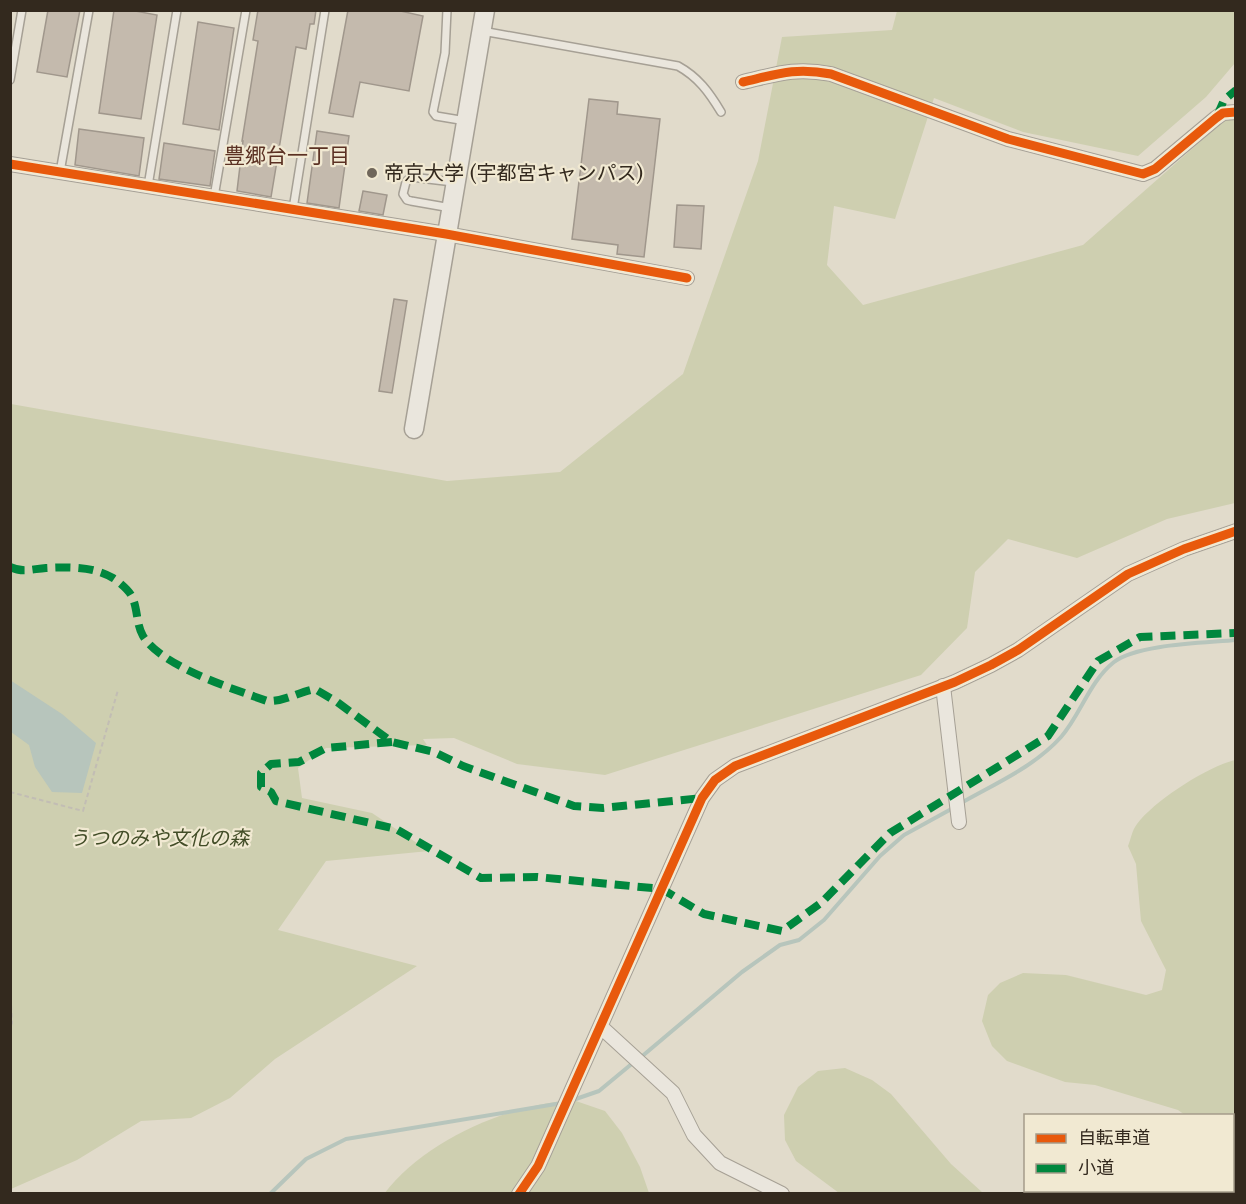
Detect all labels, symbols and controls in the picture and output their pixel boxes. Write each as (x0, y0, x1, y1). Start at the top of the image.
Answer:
district label: 豊郷台一丁目 (224, 143, 350, 169)
place label: 帝京大学 (宇都宮キャンパス) (384, 161, 643, 185)
marker: 帝京大学 (宇都宮キャンパス) (365, 166, 379, 180)
park label: うつのみや文化の森 (69, 826, 251, 850)
legend (1024, 1114, 1234, 1192)
text: 自転車道 (1078, 1127, 1150, 1149)
text: 小道 (1078, 1157, 1114, 1179)

